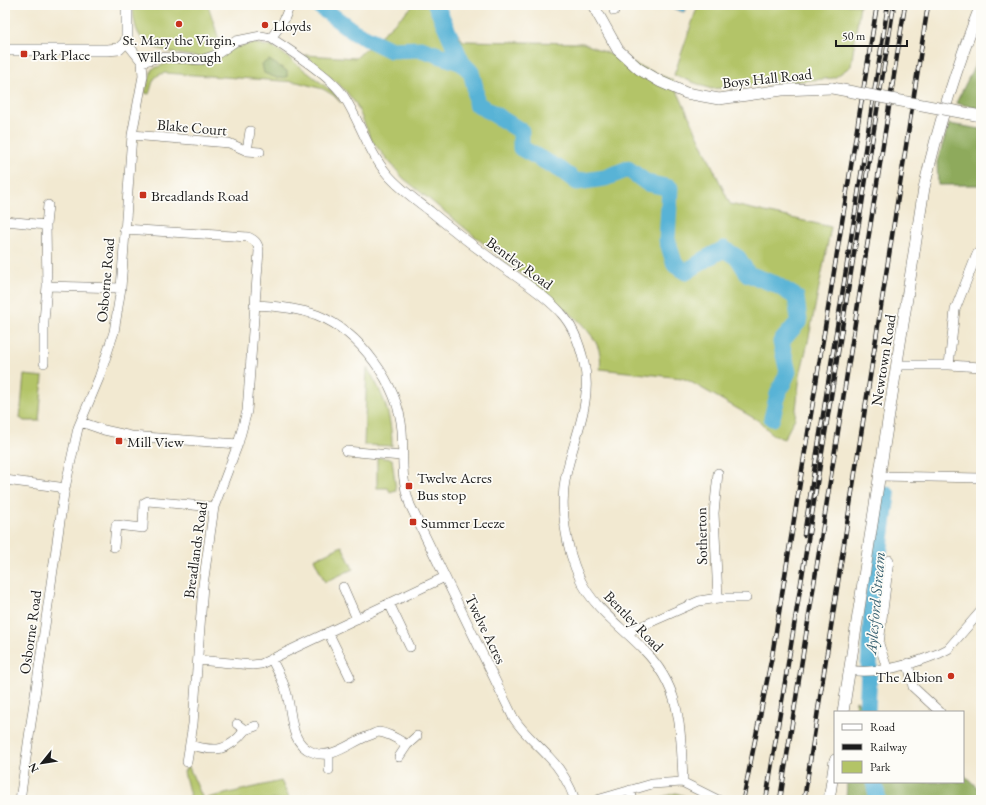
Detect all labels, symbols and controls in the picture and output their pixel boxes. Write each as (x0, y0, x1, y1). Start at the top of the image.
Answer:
place label: Lloyds (273, 16, 311, 35)
marker: St. Mary the Virgin, Willesborough (174, 19, 184, 29)
marker: Lloyds (260, 20, 270, 30)
scale bar (836, 22, 907, 48)
text: 50 m (842, 28, 866, 44)
place label: St. Mary the Virgin, Willesborough (122, 30, 236, 66)
place label: Park Place (32, 45, 90, 64)
marker: Park Place (19, 49, 29, 59)
street label: Boys Hall Road (721, 64, 813, 92)
street label: Blake Court (156, 114, 228, 140)
place label: Breadlands Road (151, 186, 249, 205)
marker: Breadlands Road (138, 190, 148, 200)
street label: Bentley Road (483, 232, 557, 294)
street label: Osborne Road (92, 237, 118, 323)
street label: Newtown Road (866, 312, 900, 407)
place label: Mill View (127, 432, 185, 451)
marker: Mill View (114, 436, 124, 446)
place label: Twelve Acres Bus stop (417, 468, 492, 504)
marker: Twelve Acres Bus stop (404, 481, 414, 491)
street label: Breadlands Road (179, 500, 211, 600)
street label: Sotherton (691, 507, 711, 565)
place label: Summer Leeze (421, 513, 505, 532)
marker: Summer Leeze (408, 517, 418, 527)
water label: Aylesford Stream (860, 551, 890, 656)
street label: Bentley Road (600, 586, 668, 656)
street label: Osborne Road (15, 588, 45, 675)
street label: Twelve Acres (461, 591, 511, 667)
place label: The Albion (876, 667, 943, 686)
marker: The Albion (946, 671, 956, 681)
legend (834, 711, 964, 783)
text: Road (870, 719, 896, 735)
text: Railway (870, 739, 908, 755)
north arrow (22, 743, 62, 783)
text: Park (870, 759, 891, 775)
text: N (25, 761, 42, 775)

